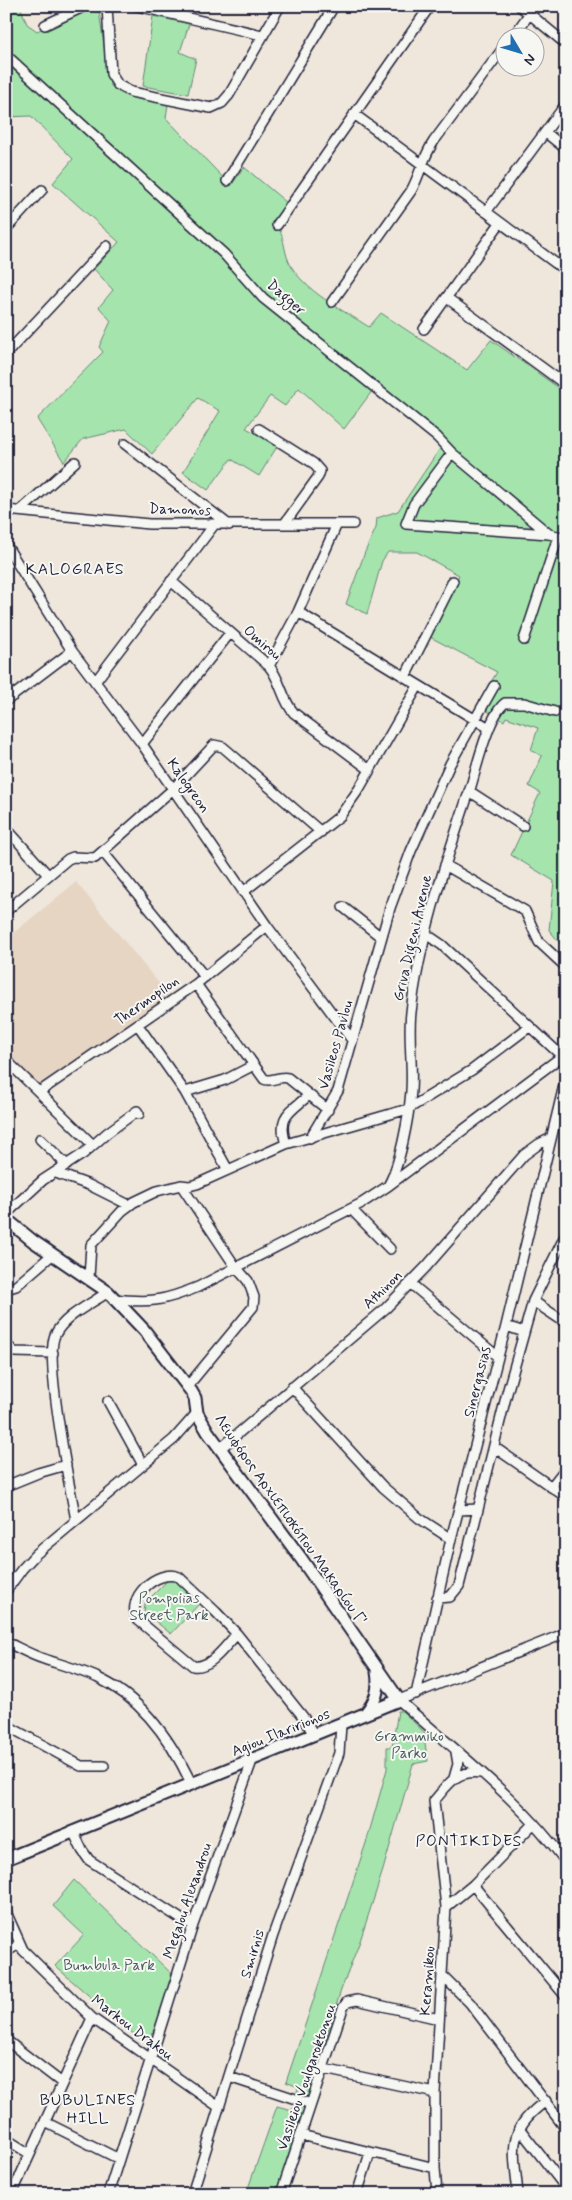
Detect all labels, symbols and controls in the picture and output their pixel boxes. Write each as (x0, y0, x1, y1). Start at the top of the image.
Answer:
north arrow (494, 28, 544, 78)
text: N (519, 50, 539, 69)
street label: Dagger (262, 275, 310, 321)
street label: Damonos (149, 499, 212, 521)
district label: KALOGRAES (25, 559, 125, 580)
street label: Omirou (239, 621, 285, 665)
street label: Kalogreon (161, 755, 214, 818)
street label: Griva Digeni Avenue (389, 873, 438, 1003)
street label: Thermopilon (111, 971, 183, 1031)
street label: Vasileos Pavlou (314, 998, 358, 1092)
street label: Athinon (359, 1266, 407, 1314)
street label: Sinergasias (459, 1344, 497, 1420)
street label: Λεωφόρος Αρχιεπισκόπου Μακαρίου Γ' (209, 1411, 371, 1629)
park label: Pompoiias Street Park (129, 1589, 209, 1626)
street label: Agiou Ilaririonos (229, 1704, 333, 1762)
park label: Grammiko Parko (374, 1727, 444, 1764)
district label: PONTIKIDES (416, 1831, 522, 1852)
street label: Megalou Alexandrou (159, 1840, 218, 1962)
street label: Smirnis (236, 1927, 270, 1981)
street label: Keramikou (416, 1946, 440, 2016)
park label: Bumbula Park (63, 1956, 155, 1976)
street label: Markou Drakou (87, 1990, 177, 2066)
street label: Vasileiou Voulgaroktonou (273, 2001, 342, 2153)
district label: BUBULINES HILL (40, 2090, 136, 2129)

